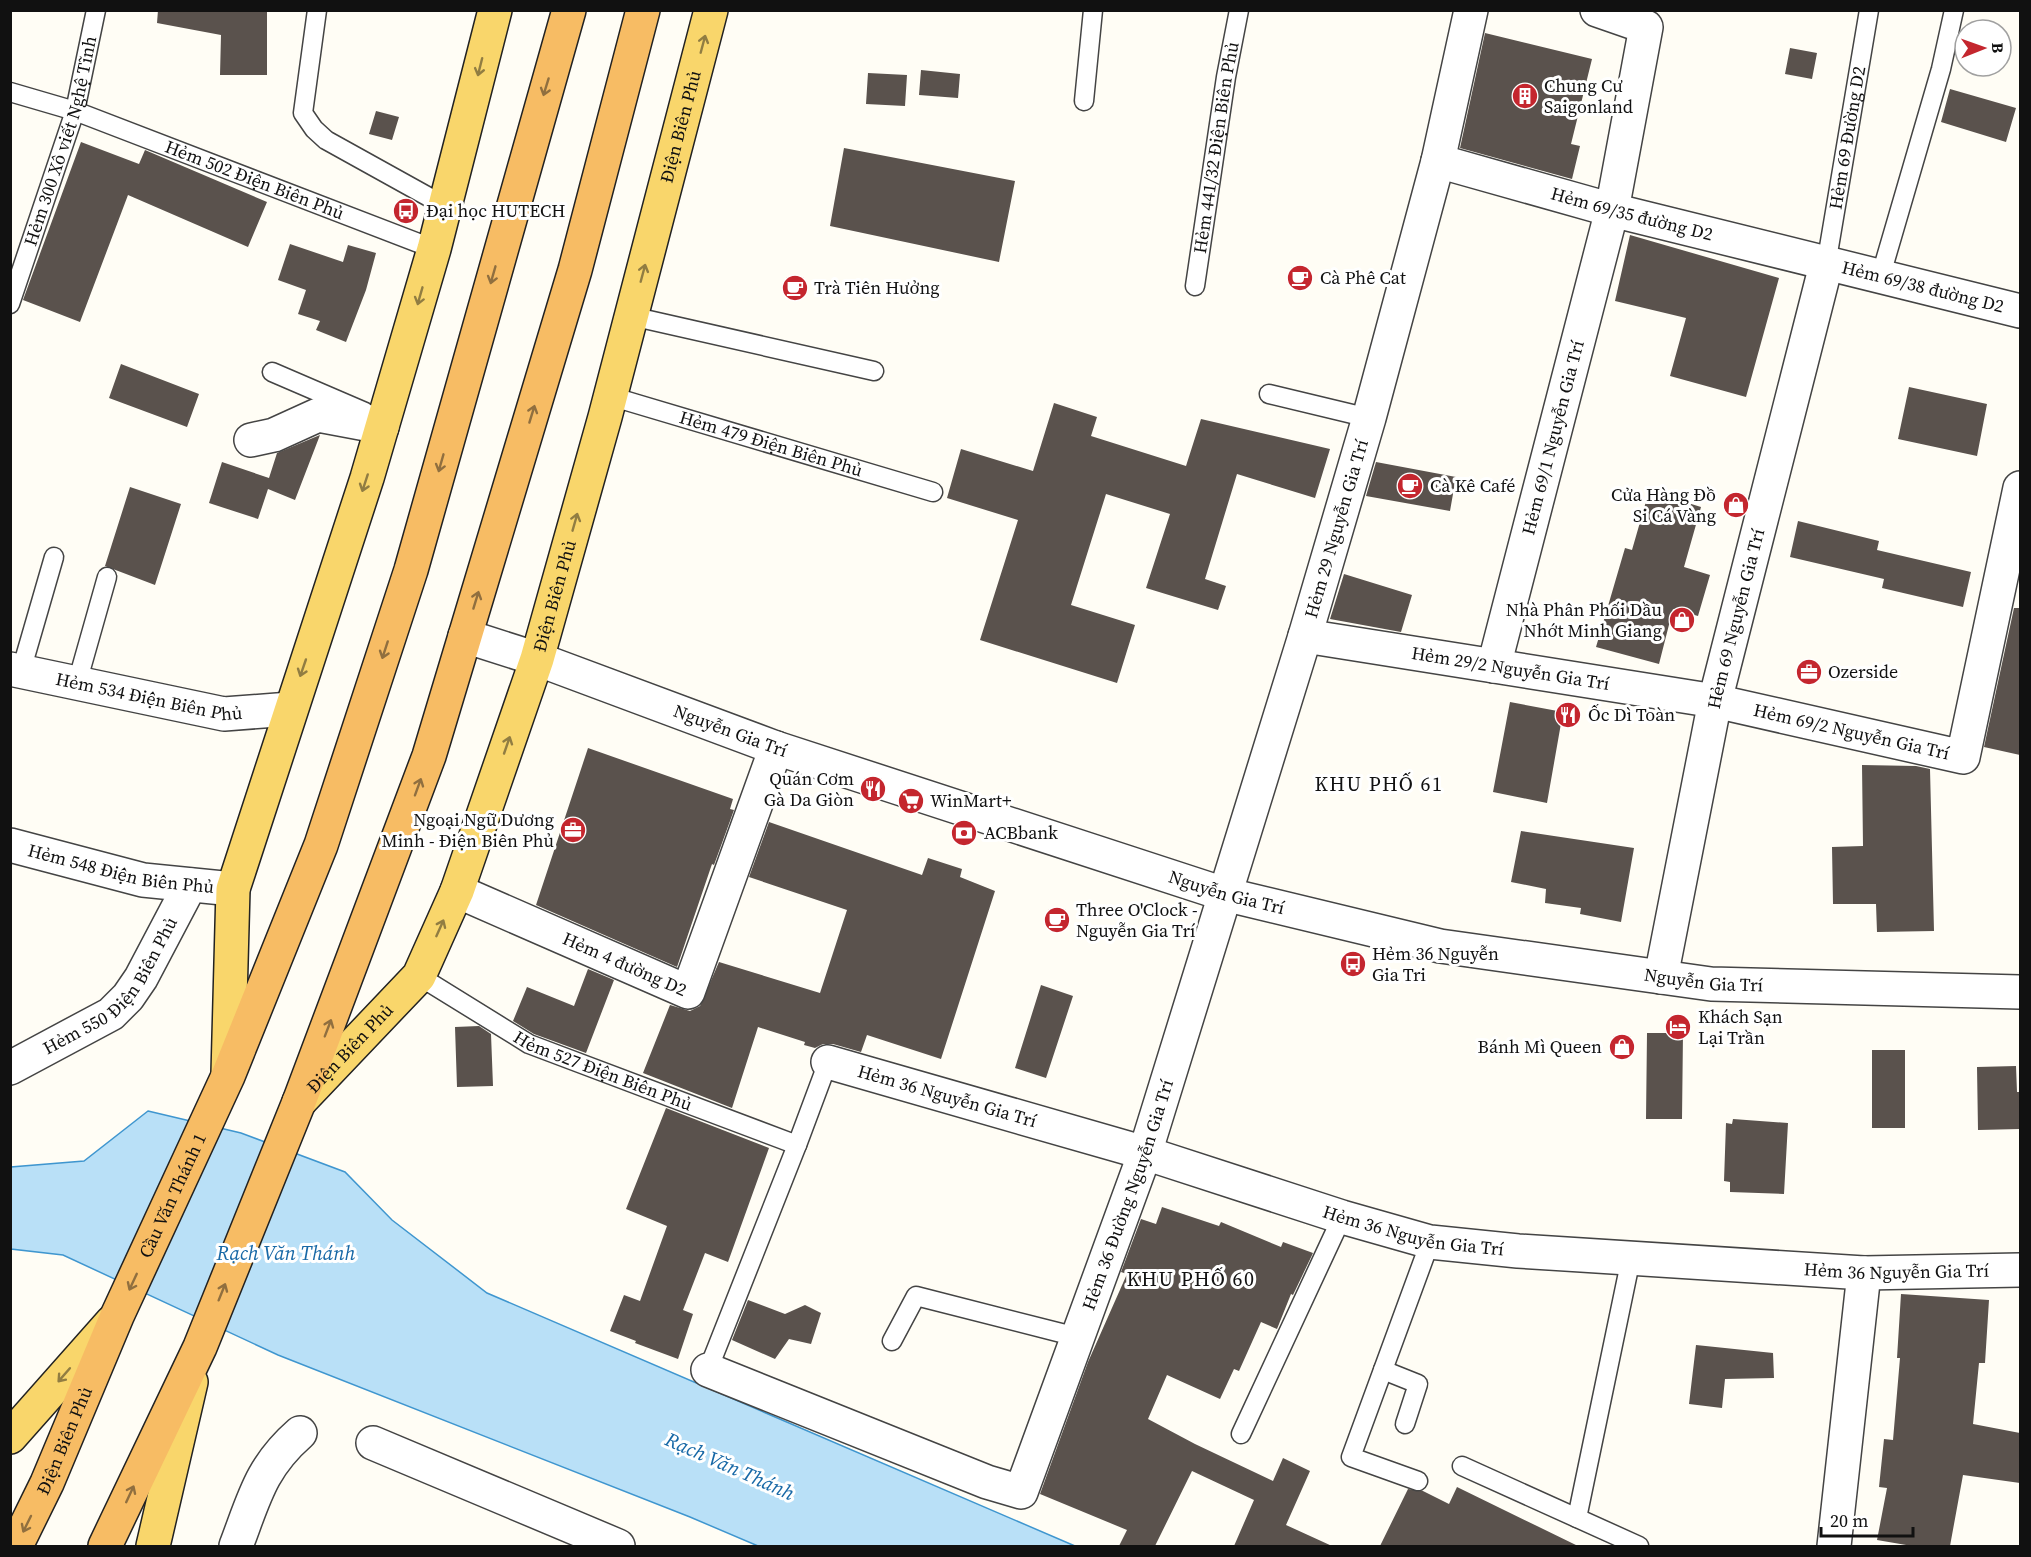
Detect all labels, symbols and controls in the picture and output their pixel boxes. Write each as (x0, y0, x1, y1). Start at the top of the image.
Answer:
north arrow (1953, 18, 2013, 78)
street label: Hẻm 300 Xô viết Nghệ Tĩnh (17, 33, 102, 249)
one-way arrow (698, 35, 709, 54)
street label: Hẻm 441/32 Điện Biên Phủ (1187, 40, 1245, 255)
text: B (1987, 42, 2009, 54)
one-way arrow (474, 57, 486, 76)
street label: Hẻm 69 Đường D2 (1823, 64, 1871, 211)
street label: Điện Biên Phủ (654, 67, 707, 185)
place label: Chung Cư Saigonland (1544, 73, 1633, 119)
one-way arrow (540, 77, 551, 96)
building icon: Chung Cư Saigonland (1510, 81, 1540, 111)
street label: Hẻm 502 Điện Biên Phủ (162, 134, 348, 225)
street label: Hẻm 69/35 đường D2 (1548, 180, 1715, 246)
bus stop icon: Đại học HUTECH (391, 196, 421, 226)
place label: Đại học HUTECH (426, 198, 566, 223)
street label: Hẻm 69/38 đường D2 (1839, 254, 2007, 319)
cafe icon: Cà Phê Cat (1285, 263, 1315, 293)
one-way arrow (637, 264, 649, 283)
one-way arrow (487, 265, 499, 284)
place label: Cà Phê Cat (1320, 265, 1406, 290)
cafe icon: Trà Tiên Hưởng (780, 273, 810, 303)
place label: Trà Tiên Hưởng (814, 275, 940, 300)
one-way arrow (414, 286, 425, 305)
street label: Hẻm 69/1 Nguyễn Gia Trí (1515, 337, 1590, 537)
street label: Hẻm 479 Điện Biên Phủ (677, 404, 866, 482)
one-way arrow (527, 405, 538, 424)
street label: Hẻm 29 Nguyễn Gia Trí (1298, 436, 1374, 621)
one-way arrow (435, 453, 446, 472)
cafe icon: Cà Kê Café (1395, 471, 1425, 501)
one-way arrow (359, 473, 370, 492)
place label: Cà Kê Café (1430, 473, 1516, 498)
place label: Cửa Hàng Đồ Si Cá Vàng (1611, 482, 1716, 528)
shop icon: Cửa Hàng Đồ Si Cá Vàng (1721, 490, 1751, 520)
one-way arrow (570, 513, 581, 532)
street label: Hẻm 69 Nguyễn Gia Trí (1701, 526, 1770, 711)
street label: Điện Biên Phủ (527, 537, 582, 655)
one-way arrow (471, 591, 482, 610)
place label: Nhà Phân Phối Dầu Nhớt Minh Giang (1506, 597, 1662, 643)
shop icon: Nhà Phân Phối Dầu Nhớt Minh Giang (1667, 605, 1697, 635)
one-way arrow (379, 640, 390, 659)
street label: Hẻm 29/2 Nguyễn Gia Trí (1410, 640, 1611, 696)
office icon: Ozerside (1794, 657, 1824, 687)
one-way arrow (297, 658, 308, 677)
place label: Ozerside (1828, 659, 1898, 684)
street label: Hẻm 534 Điện Biên Phủ (54, 666, 243, 726)
street label: Hẻm 69/2 Nguyễn Gia Trí (1751, 697, 1952, 766)
street label: Nguyễn Gia Trí (670, 698, 791, 763)
restaurant icon: Ốc Dì Toàn (1553, 700, 1583, 730)
place label: Ốc Dì Toàn (1588, 702, 1675, 727)
one-way arrow (502, 736, 513, 755)
place label: Quán Cơm Gà Da Giòn (764, 766, 854, 812)
district label: KHU PHỐ 61 (1315, 770, 1443, 798)
restaurant icon: Quán Cơm Gà Da Giòn (858, 774, 888, 804)
one-way arrow (413, 778, 424, 796)
supermarket icon: WinMart+ (896, 786, 926, 816)
place label: WinMart+ (930, 788, 1012, 813)
place label: Ngoại Ngữ Dương Minh - Điện Biên Phủ (381, 807, 554, 853)
office icon: Ngoại Ngữ Dương Minh - Điện Biên Phủ (558, 815, 588, 845)
bank icon: ACBbank (949, 818, 979, 848)
place label: ACBbank (984, 820, 1058, 845)
street label: Hẻm 548 Điện Biên Phủ (25, 837, 215, 899)
street label: Nguyễn Gia Trí (1166, 864, 1287, 920)
place label: Three O'Clock - Nguyễn Gia Trí (1076, 897, 1198, 943)
cafe icon: Three O'Clock - Nguyễn Gia Trí (1042, 905, 1072, 935)
street label: Hẻm 550 Điện Biên Phủ (38, 912, 183, 1060)
one-way arrow (435, 920, 446, 938)
street label: Hẻm 4 đường D2 (559, 926, 691, 1002)
place label: Hẻm 36 Nguyễn Gia Tri (1372, 941, 1499, 987)
bus stop icon: Hẻm 36 Nguyễn Gia Tri (1338, 949, 1368, 979)
street label: Nguyễn Gia Trí (1643, 962, 1763, 997)
street label: Điện Biên Phủ (301, 998, 398, 1098)
place label: Khách Sạn Lại Trần (1698, 1004, 1783, 1050)
hotel icon: Khách Sạn Lại Trần (1663, 1012, 1693, 1042)
one-way arrow (323, 1019, 334, 1038)
street label: Hẻm 527 Điện Biên Phủ (509, 1024, 696, 1116)
shop icon: Bánh Mì Queen (1607, 1032, 1637, 1062)
place label: Bánh Mì Queen (1478, 1034, 1602, 1059)
street label: Hẻm 36 Nguyễn Gia Trí (855, 1058, 1040, 1133)
street label: Hẻm 36 Đường Nguyễn Gia Trí (1076, 1076, 1179, 1313)
street label: Cầu Văn Thánh 1 (133, 1129, 212, 1262)
street label: Hẻm 36 Nguyễn Gia Trí (1320, 1199, 1505, 1261)
water label: Rạch Văn Thánh (216, 1239, 356, 1267)
street label: Hẻm 36 Nguyễn Gia Trí (1803, 1256, 1989, 1285)
district label: KHU PHỐ 60 (1127, 1265, 1255, 1293)
one-way arrow (126, 1272, 138, 1290)
one-way arrow (217, 1284, 228, 1302)
one-way arrow (57, 1368, 71, 1383)
street label: Điện Biên Phủ (30, 1383, 98, 1499)
water label: Rạch Văn Thánh (660, 1425, 799, 1507)
one-way arrow (125, 1485, 137, 1503)
scale bar (1821, 1500, 1912, 1538)
text: 20 m (1830, 1508, 1868, 1533)
one-way arrow (21, 1514, 33, 1532)

